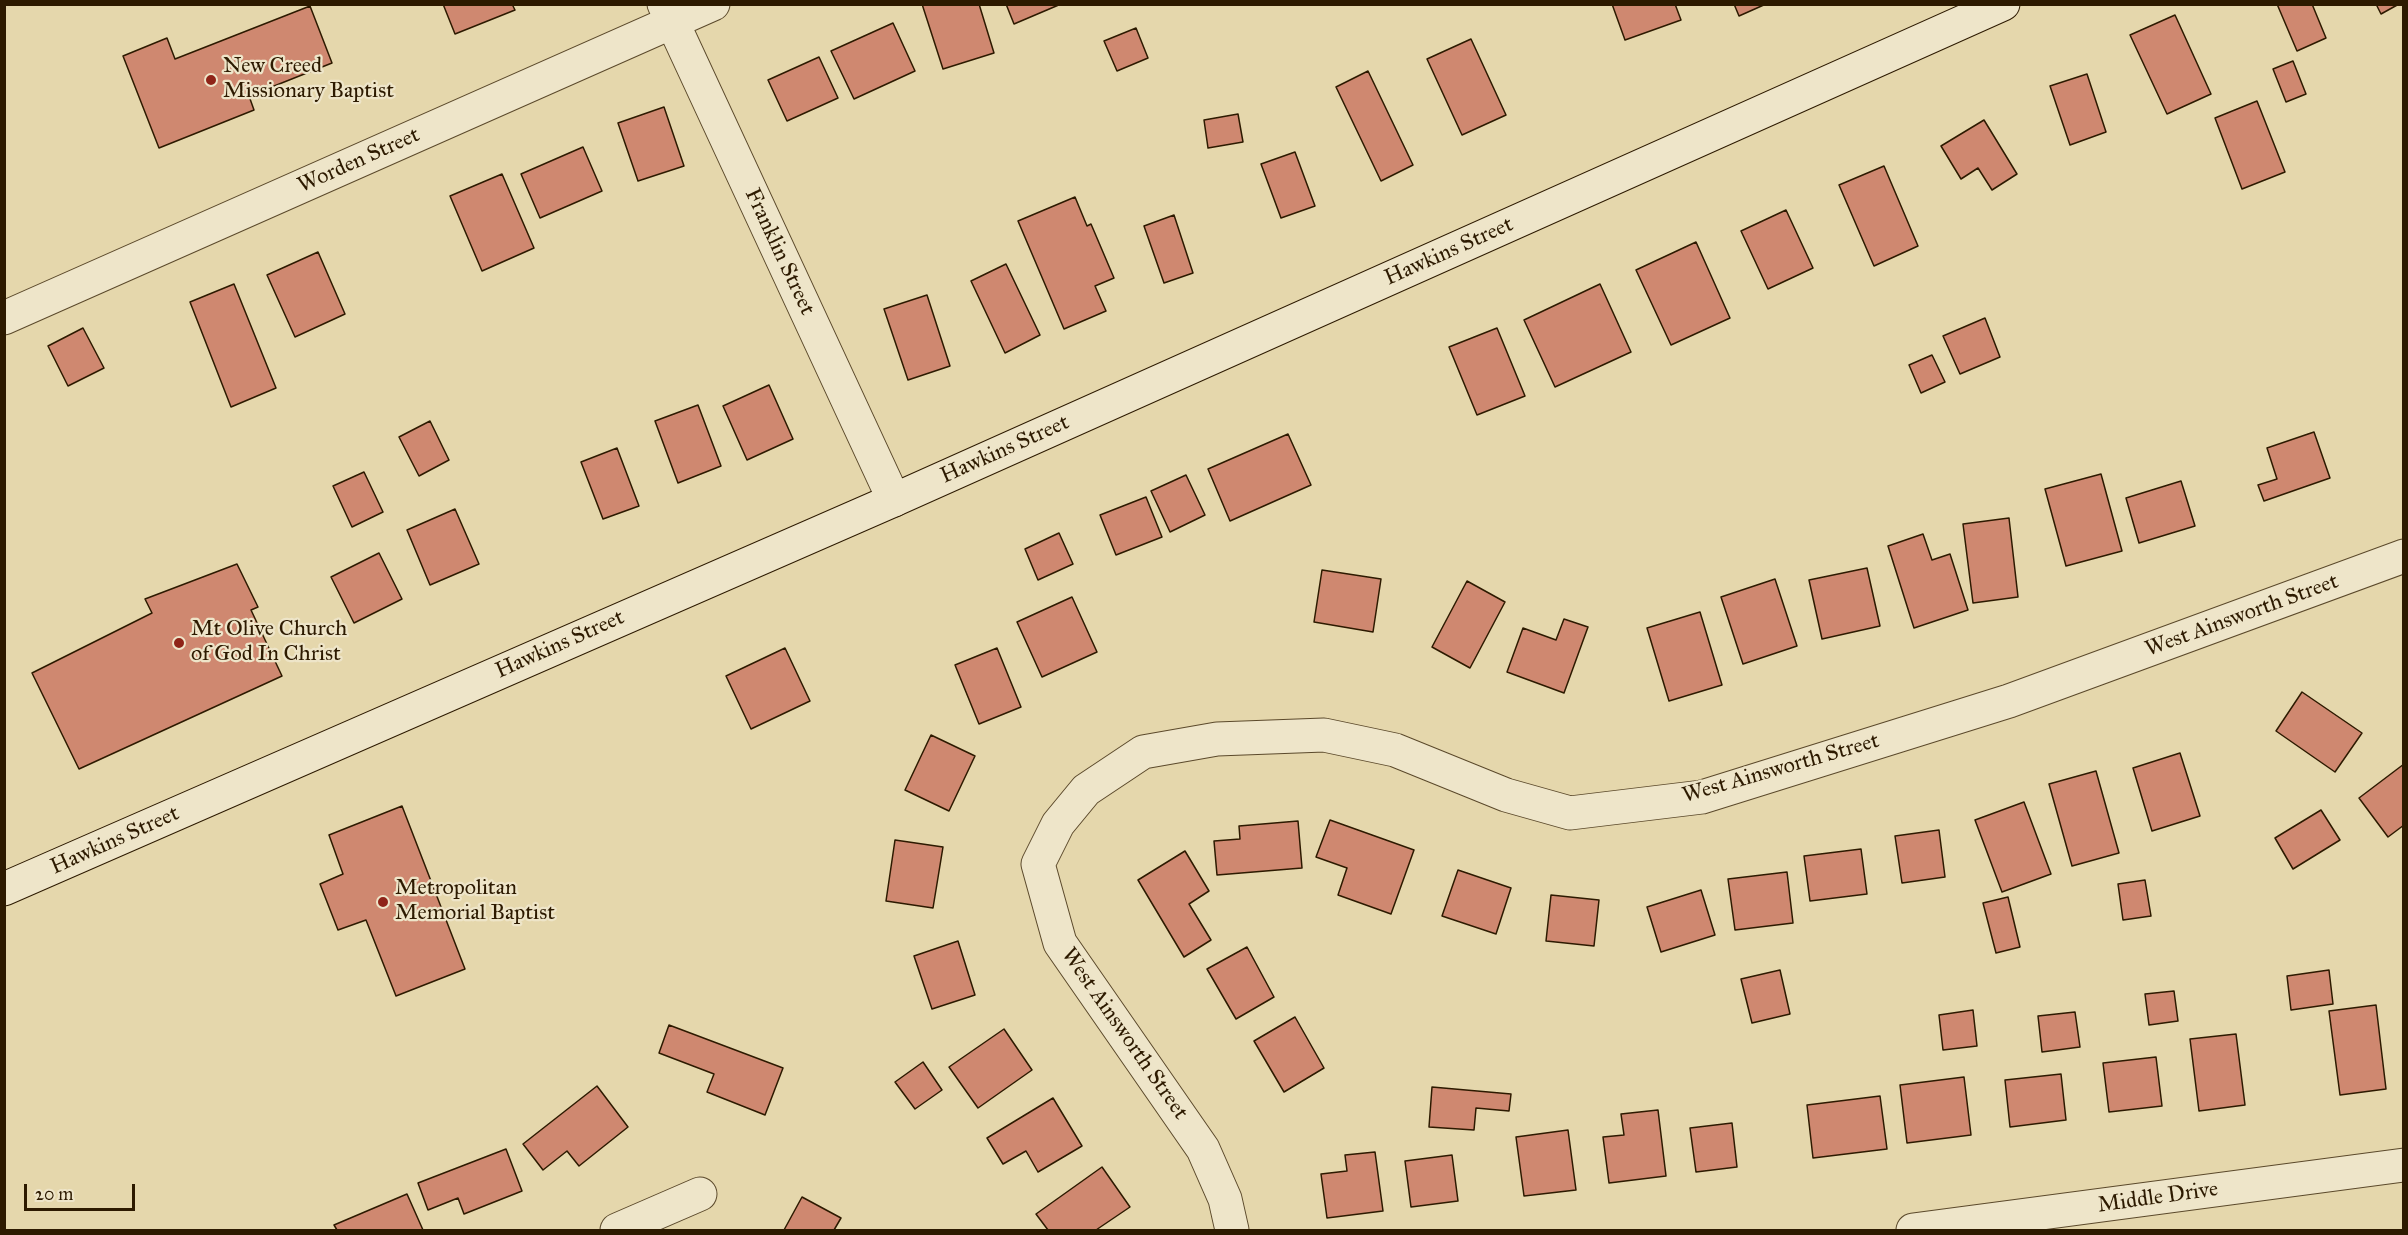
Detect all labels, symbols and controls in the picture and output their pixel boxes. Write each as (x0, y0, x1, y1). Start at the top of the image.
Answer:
place label: New Creed Missionary Baptist (223, 54, 394, 106)
marker: New Creed Missionary Baptist (204, 73, 218, 87)
street label: Worden Street (294, 122, 424, 200)
street label: Franklin Street (738, 184, 820, 320)
street label: Hawkins Street (1381, 212, 1517, 292)
street label: Hawkins Street (937, 410, 1073, 490)
street label: West Ainsworth Street (2142, 569, 2342, 663)
street label: Hawkins Street (492, 605, 628, 685)
place label: Mt Olive Church of God In Christ (191, 617, 347, 668)
marker: Mt Olive Church of God In Christ (172, 636, 186, 650)
street label: West Ainsworth Street (1680, 728, 1882, 810)
street label: Hawkins Street (47, 801, 183, 881)
place label: Metropolitan Memorial Baptist (395, 876, 555, 927)
marker: Metropolitan Memorial Baptist (376, 895, 390, 909)
street label: West Ainsworth Street (1055, 943, 1193, 1125)
scale bar (27, 1172, 138, 1210)
street label: Middle Drive (2096, 1176, 2220, 1220)
text: 20 m (35, 1183, 73, 1205)

